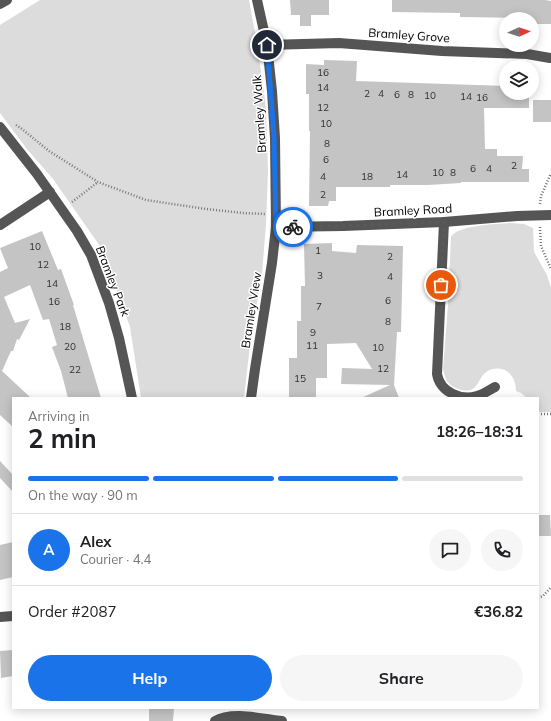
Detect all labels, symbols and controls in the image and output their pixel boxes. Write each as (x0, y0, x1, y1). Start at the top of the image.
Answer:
north arrow (499, 12, 539, 52)
map controls (499, 12, 539, 100)
street label: Bramley Grove (368, 25, 450, 45)
pin (250, 28, 284, 62)
icon: home (256, 34, 278, 56)
button: layers (499, 60, 539, 100)
house number: 16 (317, 66, 329, 79)
street label: Bramley Walk (249, 74, 269, 153)
house number: 14 (317, 81, 329, 94)
house number: 2 (364, 87, 370, 100)
house number: 4 (378, 87, 384, 100)
house number: 6 (394, 88, 400, 101)
house number: 8 (408, 88, 414, 101)
house number: 10 (424, 89, 436, 102)
house number: 14 (460, 90, 472, 103)
house number: 16 (476, 91, 488, 104)
house number: 12 (317, 101, 329, 114)
house number: 10 (320, 117, 332, 130)
house number: 8 (324, 137, 330, 150)
house number: 6 (323, 153, 329, 166)
house number: 2 (511, 159, 517, 172)
house number: 6 (470, 162, 476, 175)
house number: 4 (486, 162, 492, 175)
house number: 10 (432, 166, 444, 179)
house number: 8 (450, 166, 456, 179)
house number: 14 (396, 168, 408, 181)
house number: 4 (320, 170, 326, 183)
house number: 18 (361, 170, 373, 183)
house number: 2 (320, 188, 326, 201)
street label: Bramley Road (373, 200, 453, 220)
courier (273, 207, 313, 247)
icon: bike (282, 216, 304, 238)
house number: 10 (29, 240, 41, 253)
street label: Bramley Park (93, 244, 134, 319)
house number: 1 (315, 244, 321, 257)
house number: 2 (387, 250, 393, 263)
house number: 12 (37, 258, 49, 271)
pin (424, 268, 458, 302)
house number: 3 (317, 269, 323, 282)
street label: Bramley View (238, 270, 265, 349)
house number: 4 (387, 270, 393, 283)
icon: bag (430, 274, 452, 296)
house number: 14 (46, 277, 58, 290)
house number: 6 (385, 294, 391, 307)
house number: 16 (48, 295, 60, 308)
house number: 7 (316, 300, 322, 313)
house number: 8 (385, 315, 391, 328)
house number: 18 (59, 320, 71, 333)
house number: 9 (310, 326, 316, 339)
house number: 11 (306, 339, 318, 352)
house number: 20 (64, 340, 76, 353)
house number: 10 (372, 341, 384, 354)
house number: 12 (377, 362, 389, 375)
house number: 22 (69, 363, 81, 376)
house number: 15 (294, 372, 306, 385)
text: Arriving in (28, 408, 90, 424)
text: 2 min (28, 422, 97, 455)
text: 18:26–18:31 (436, 422, 523, 441)
text: On the way · 90 m (28, 487, 138, 503)
button: chat (429, 529, 471, 571)
button: phone (481, 529, 523, 571)
text: Alex (80, 532, 112, 551)
text: A (43, 540, 55, 559)
text: Courier · 4.4 (80, 551, 151, 567)
text: Order #2087 (28, 602, 116, 621)
text: €36.82 (474, 602, 523, 621)
button: Help (28, 655, 272, 701)
button: Share (280, 655, 523, 701)

